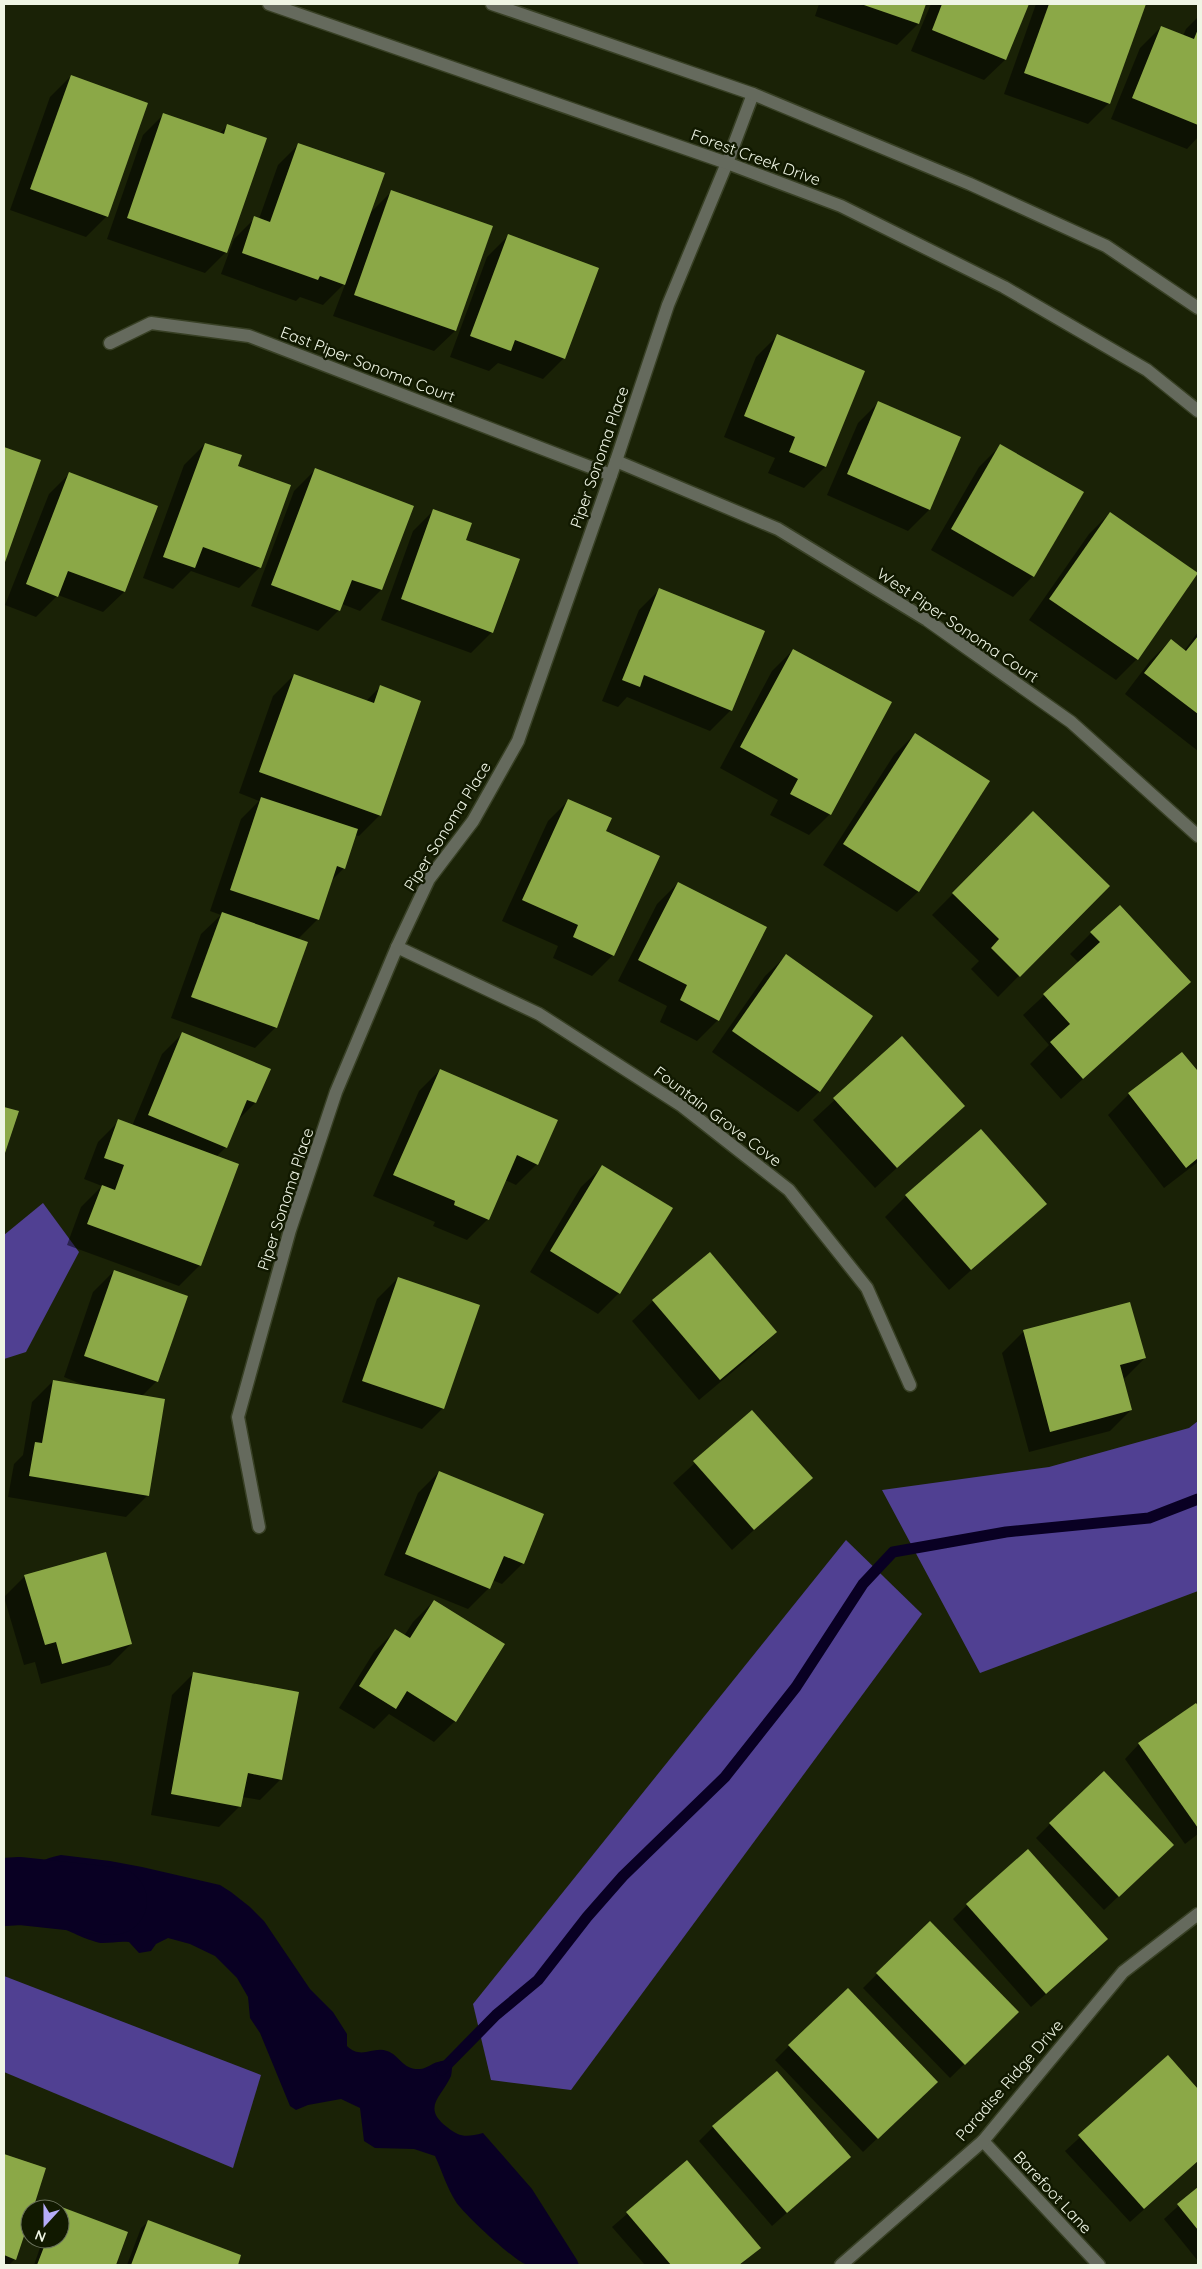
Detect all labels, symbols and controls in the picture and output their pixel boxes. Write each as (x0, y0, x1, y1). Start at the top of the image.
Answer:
street label: Forest Creek Drive (688, 124, 824, 190)
street label: East Piper Sonoma Court (278, 321, 458, 407)
street label: Piper Sonoma Place (565, 383, 633, 531)
street label: West Piper Sonoma Court (873, 563, 1043, 687)
street label: Piper Sonoma Place (399, 758, 495, 894)
street label: Fountain Grove Cove (650, 1061, 786, 1171)
street label: Piper Sonoma Place (253, 1125, 317, 1273)
street label: Paradise Ridge Drive (951, 2015, 1067, 2145)
street label: Barefoot Lane (1010, 2147, 1096, 2237)
north arrow (20, 2199, 70, 2249)
text: N (32, 2226, 48, 2246)

